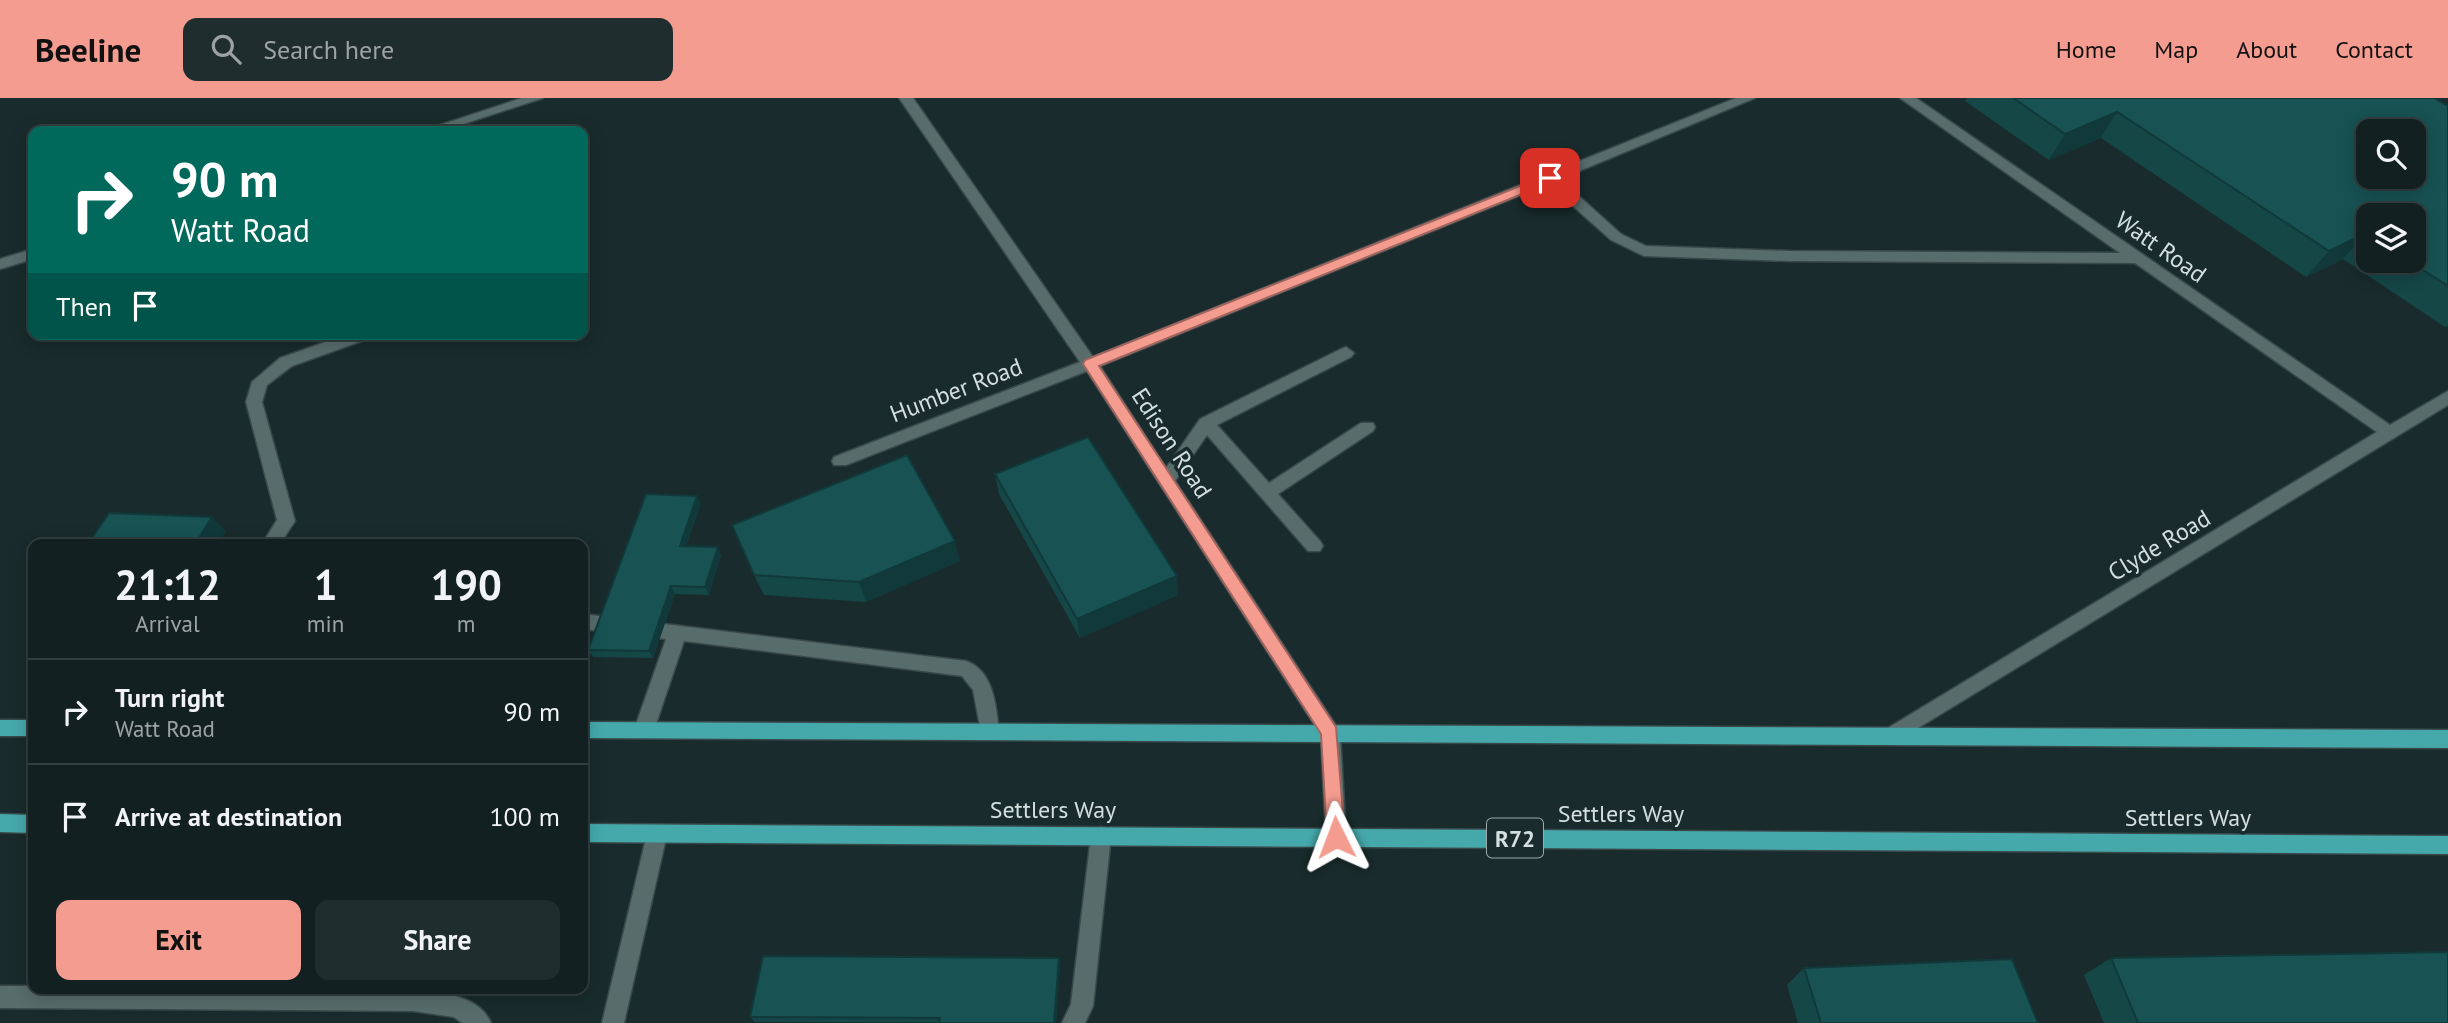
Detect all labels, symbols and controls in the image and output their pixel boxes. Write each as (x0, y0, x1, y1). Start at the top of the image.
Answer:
search box (183, 18, 673, 81)
text: Beeline (35, 28, 141, 71)
icon: search (207, 30, 245, 68)
text: Search here (263, 33, 394, 66)
text: Home (2056, 34, 2116, 65)
text: Map (2154, 34, 2198, 65)
text: About (2236, 34, 2297, 65)
text: Contact (2335, 34, 2413, 65)
map controls (2356, 119, 2426, 273)
button: search (2356, 119, 2426, 189)
text: 90 m (171, 147, 278, 211)
pin (1520, 148, 1580, 208)
icon: right (56, 154, 147, 245)
icon: arrive (1531, 159, 1569, 197)
button: layers (2356, 203, 2426, 273)
street label: Watt Road (2109, 204, 2213, 290)
text: Watt Road (171, 209, 310, 251)
icon: arrive (126, 287, 164, 325)
text: Then (56, 290, 112, 323)
street label: Humber Road (886, 351, 1026, 429)
street label: Edison Road (1125, 382, 1219, 504)
street label: Clyde Road (2102, 502, 2216, 588)
text: 21:12 (114, 557, 221, 612)
text: 1 (314, 557, 337, 612)
text: 190 (430, 557, 502, 612)
text: Arrival (135, 609, 200, 638)
text: min (307, 609, 344, 638)
text: m (457, 609, 475, 638)
text: Turn right (115, 681, 224, 714)
icon: right (56, 693, 94, 731)
text: 90 m (504, 695, 560, 728)
text: Watt Road (115, 714, 215, 743)
street label: Settlers Way (990, 794, 1116, 825)
icon: arrive (56, 798, 94, 836)
street label: Settlers Way (1558, 798, 1684, 829)
text: Arrive at destination (115, 800, 342, 833)
text: 100 m (489, 800, 560, 833)
position arrow (1299, 800, 1373, 874)
street label: Settlers Way (2125, 802, 2251, 833)
road number: R72 (1487, 818, 1543, 858)
button: Exit (56, 900, 301, 980)
button: Share (315, 900, 560, 980)

